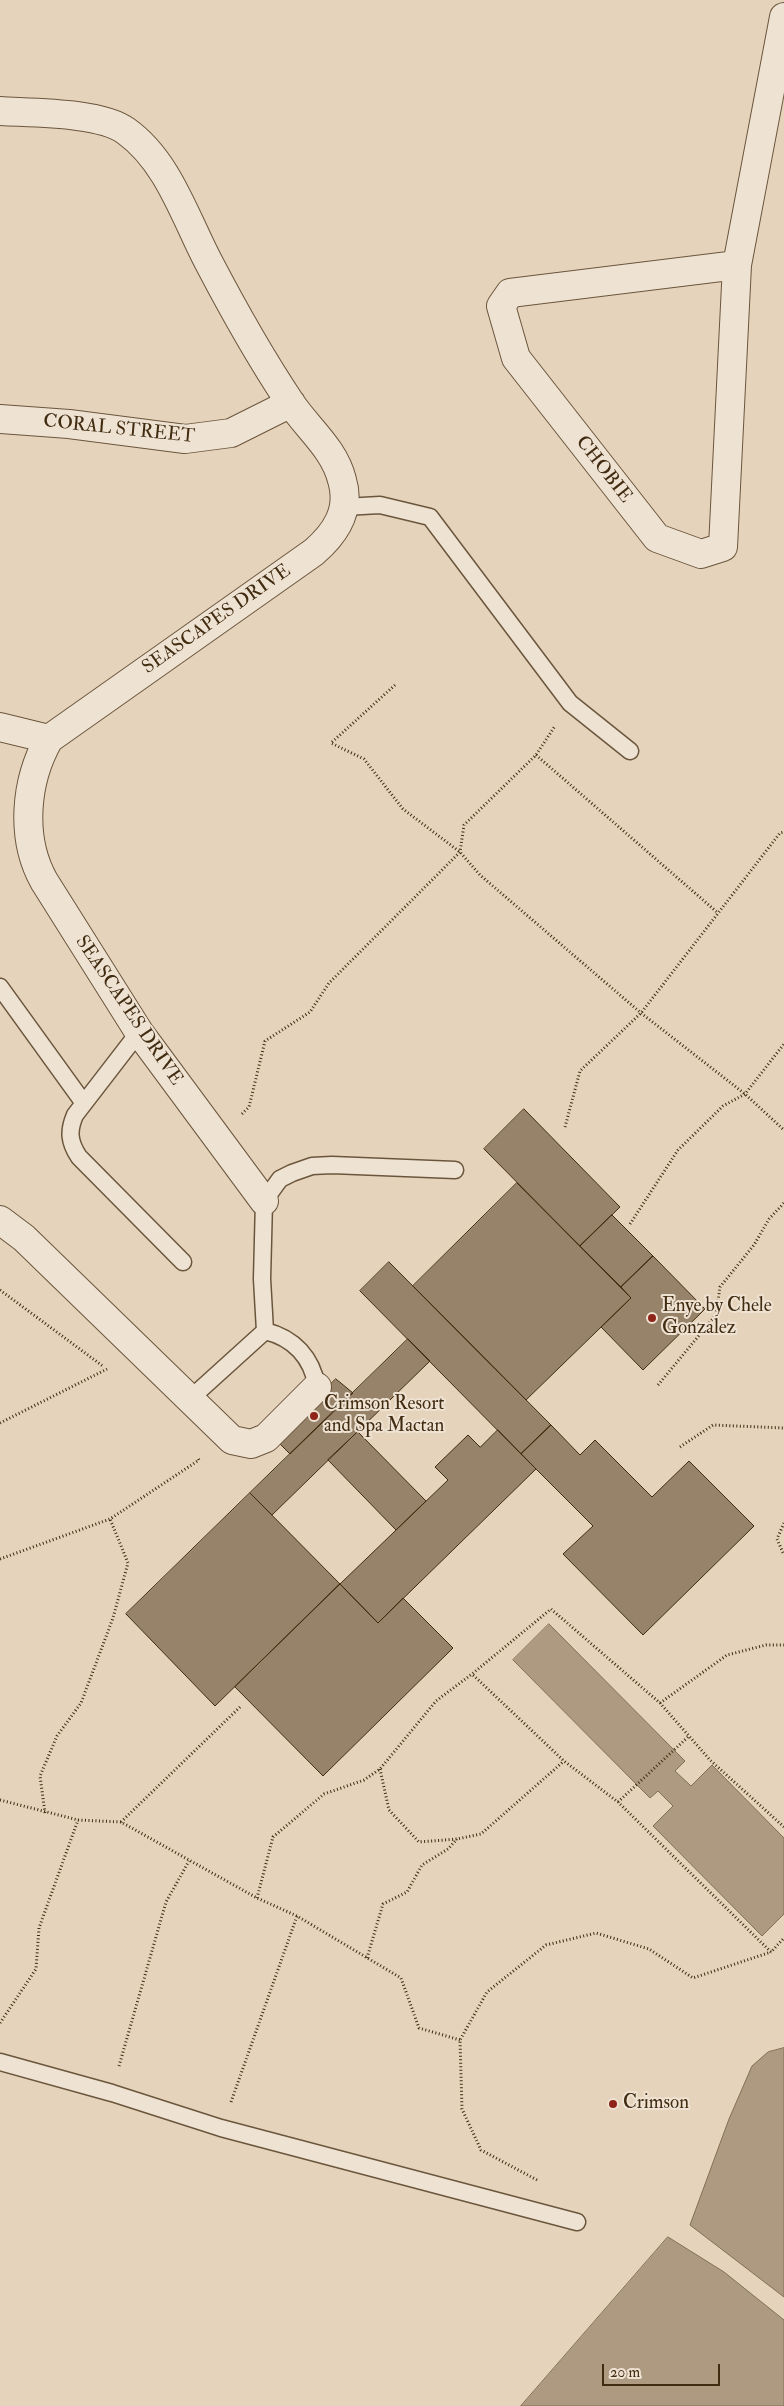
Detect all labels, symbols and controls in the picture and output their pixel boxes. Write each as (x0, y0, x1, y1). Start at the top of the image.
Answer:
street label: CORAL STREET (42, 411, 196, 449)
street label: CHOBIE (570, 432, 636, 508)
street label: SEASCAPES DRIVE (138, 560, 296, 680)
street label: SEASCAPES DRIVE (69, 932, 187, 1090)
place label: Enye by Chele Gonzalez (662, 1296, 772, 1340)
marker: Enye by Chele Gonzalez (646, 1312, 658, 1324)
place label: Crimson Resort and Spa Mactan (324, 1394, 444, 1438)
marker: Crimson Resort and Spa Mactan (308, 1410, 320, 1422)
place label: Crimson (623, 2093, 689, 2115)
marker: Crimson (607, 2098, 619, 2110)
scale bar (604, 2354, 722, 2386)
text: 20 m (610, 2363, 640, 2382)

